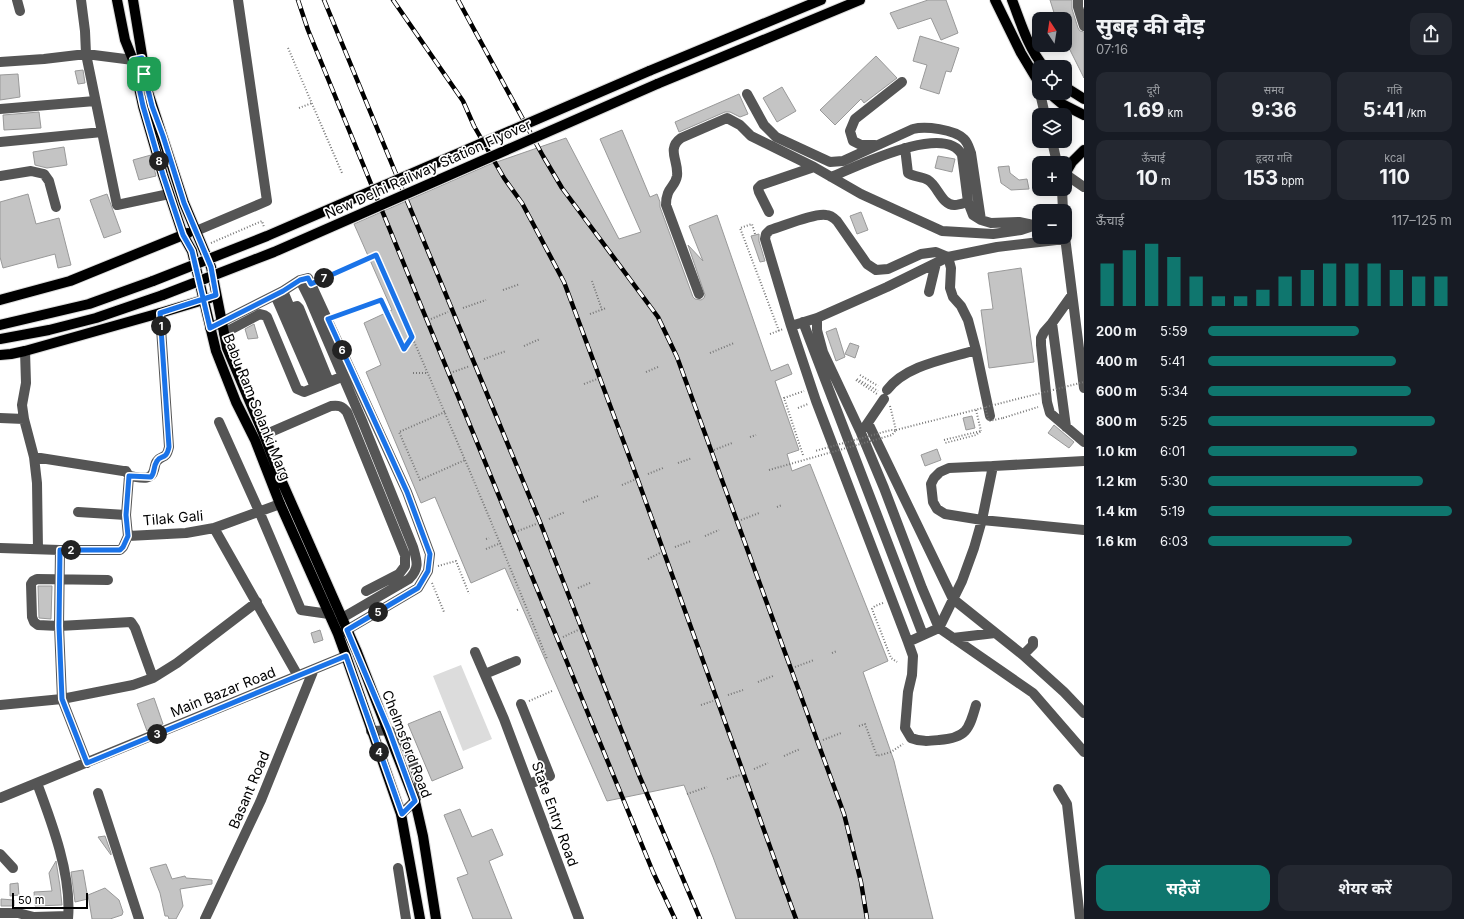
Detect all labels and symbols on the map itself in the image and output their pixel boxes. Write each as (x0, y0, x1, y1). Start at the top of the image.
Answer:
north arrow (1032, 12, 1072, 52)
pin (127, 57, 161, 91)
street label: New Delhi Railway Station Flyover (322, 115, 534, 222)
pin: 8 (149, 151, 169, 171)
pin: 7 (314, 268, 334, 288)
pin: 1 (151, 316, 171, 336)
street label: Babu Ram Solanki Marg (220, 331, 295, 483)
pin: 6 (332, 340, 352, 360)
street label: Tilak Gali (142, 506, 204, 529)
pin: 2 (61, 540, 81, 560)
pin: 5 (368, 602, 388, 622)
street label: Main Bazar Road (168, 663, 278, 720)
street label: Chelmsford Road (379, 687, 436, 800)
pin: 3 (147, 724, 167, 744)
pin: 4 (369, 742, 389, 762)
street label: Basant Road (225, 748, 273, 831)
street label: State Entry Road (529, 759, 582, 869)
scale bar (12, 891, 88, 910)

